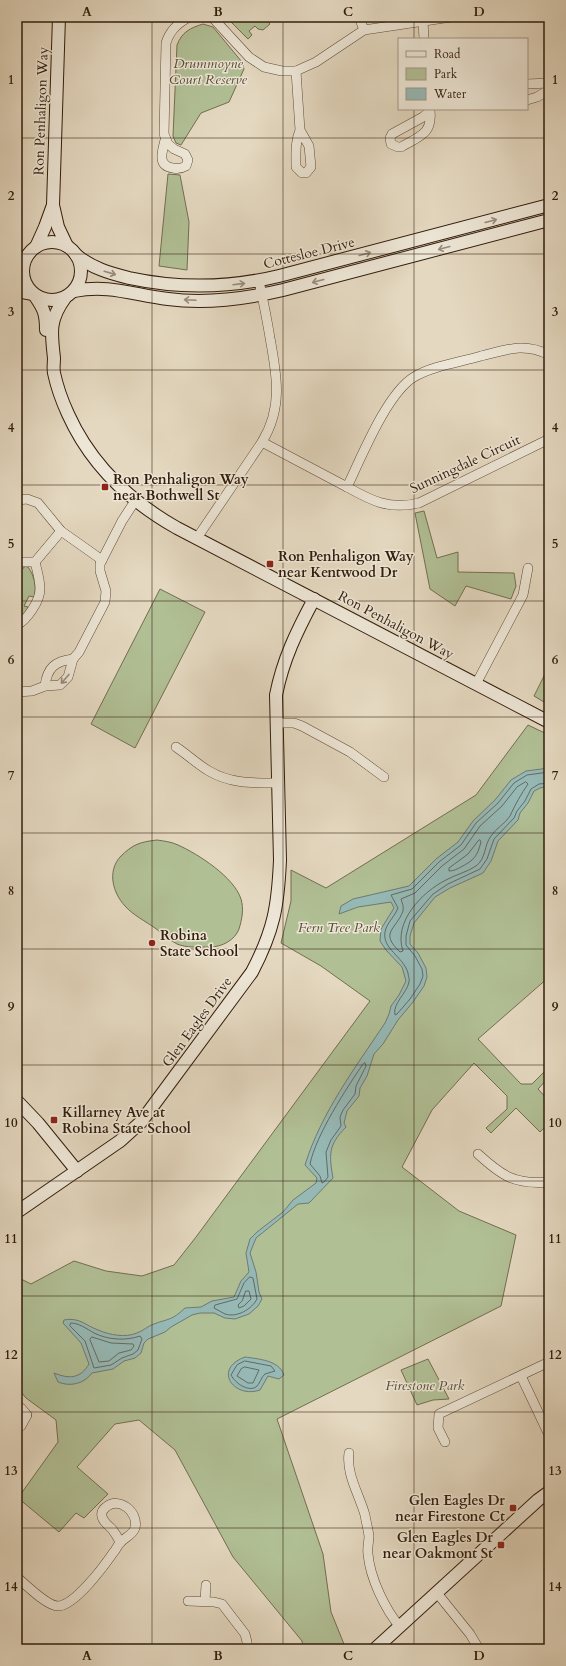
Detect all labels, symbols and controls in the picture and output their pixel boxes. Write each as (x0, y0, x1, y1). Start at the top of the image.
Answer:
text: A (82, 3, 92, 21)
text: B (213, 3, 223, 21)
text: C (343, 3, 353, 21)
text: D (473, 3, 485, 21)
legend (398, 38, 528, 110)
street label: Ron Penhaligon Way (29, 46, 53, 176)
text: Road (434, 46, 461, 62)
park label: Drummoyne Court Reserve (169, 54, 248, 89)
text: Park (434, 66, 458, 82)
text: 1 (8, 71, 14, 89)
text: 1 (552, 71, 558, 89)
text: Water (433, 86, 467, 102)
text: 2 (8, 187, 15, 205)
text: 2 (552, 187, 559, 205)
one-way arrow (484, 217, 497, 224)
street label: Cottesloe Drive (261, 233, 357, 273)
one-way arrow (437, 244, 450, 252)
one-way arrow (359, 250, 372, 257)
one-way arrow (104, 270, 117, 277)
one-way arrow (312, 278, 325, 285)
one-way arrow (232, 280, 245, 288)
one-way arrow (184, 296, 197, 304)
text: 3 (8, 303, 15, 321)
text: 3 (552, 303, 559, 321)
text: 4 (8, 419, 15, 437)
text: 4 (552, 419, 559, 437)
street label: Sunningdale Circuit (407, 430, 524, 498)
place label: Ron Penhaligon Way near Bothwell St (113, 470, 249, 505)
marker: Ron Penhaligon Way near Bothwell St (100, 482, 110, 492)
text: 5 (8, 535, 14, 553)
text: 5 (552, 535, 558, 553)
place label: Ron Penhaligon Way near Kentwood Dr (278, 547, 414, 582)
marker: Ron Penhaligon Way near Kentwood Dr (265, 559, 275, 569)
street label: Ron Penhaligon Way (335, 586, 458, 664)
text: 6 (8, 651, 15, 669)
text: 6 (552, 651, 559, 669)
one-way arrow (61, 674, 70, 685)
text: 7 (8, 767, 15, 785)
text: 7 (552, 767, 559, 785)
text: 8 (8, 882, 14, 900)
text: 8 (552, 882, 558, 900)
park label: Fern Tree Park (298, 918, 380, 937)
place label: Robina State School (160, 926, 238, 961)
marker: Robina State School (147, 938, 157, 948)
street label: Glen Eagles Drive (158, 973, 236, 1071)
text: 9 (8, 998, 15, 1016)
text: 9 (552, 998, 559, 1016)
place label: Killarney Ave at Robina State School (62, 1103, 191, 1138)
text: 10 (4, 1114, 18, 1132)
text: 10 (548, 1114, 562, 1132)
marker: Killarney Ave at Robina State School (49, 1115, 59, 1125)
text: 11 (4, 1230, 18, 1248)
text: 11 (548, 1230, 562, 1248)
text: 12 (4, 1346, 18, 1364)
text: 12 (548, 1346, 562, 1364)
park label: Firestone Park (385, 1376, 465, 1395)
text: 13 (4, 1462, 18, 1480)
text: 13 (548, 1462, 562, 1480)
place label: Glen Eagles Dr near Firestone Ct (395, 1491, 505, 1526)
marker: Glen Eagles Dr near Firestone Ct (508, 1503, 518, 1513)
place label: Glen Eagles Dr near Oakmont St (383, 1528, 493, 1563)
marker: Glen Eagles Dr near Oakmont St (496, 1540, 506, 1550)
text: 14 (4, 1578, 18, 1596)
text: 14 (548, 1578, 562, 1596)
text: A (82, 1647, 92, 1665)
text: B (213, 1647, 223, 1665)
text: C (343, 1647, 353, 1665)
text: D (473, 1647, 485, 1665)

